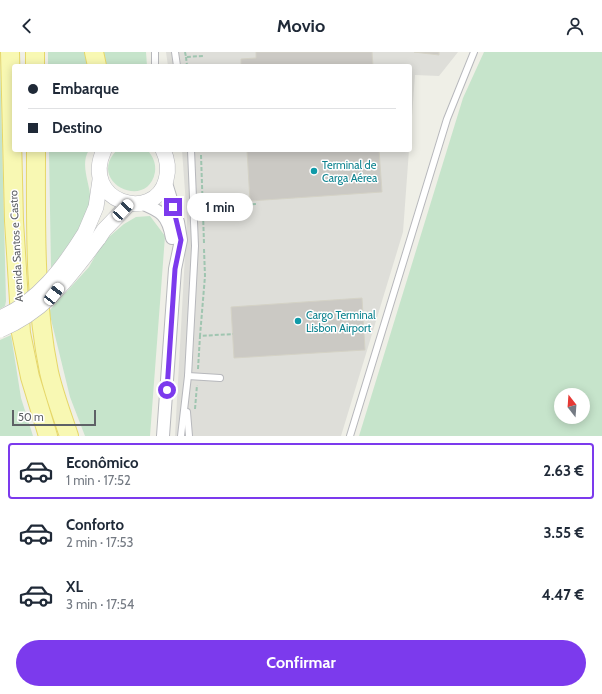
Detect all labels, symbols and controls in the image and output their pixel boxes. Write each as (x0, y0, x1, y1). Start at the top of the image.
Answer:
icon: back (16, 15, 38, 37)
text: Movio (277, 15, 325, 37)
icon: person (564, 15, 586, 37)
text: Embarque (52, 80, 119, 98)
text: Destino (52, 119, 102, 137)
place label: Terminal de Carga Aérea (322, 158, 378, 185)
marker: Terminal de Carga Aérea (309, 166, 319, 176)
street label: Avenida Santos e Castro (6, 190, 26, 302)
callout: 1 min (187, 193, 253, 221)
car (110, 197, 136, 223)
route end (164, 198, 182, 216)
text: 1 min (205, 199, 235, 215)
car (42, 281, 66, 307)
place label: Cargo Terminal Lisbon Airport (306, 308, 376, 335)
marker: Cargo Terminal Lisbon Airport (293, 316, 303, 326)
route start (158, 381, 176, 399)
north arrow (554, 388, 590, 424)
map controls (554, 388, 590, 424)
scale bar (12, 408, 96, 427)
text: 50 m (18, 410, 44, 424)
icon: car (18, 453, 54, 489)
text: Econômico (66, 454, 138, 472)
text: 2.63 € (543, 462, 584, 480)
text: 1 min · 17:52 (66, 472, 131, 488)
icon: car (18, 515, 54, 551)
text: Conforto (66, 516, 124, 534)
text: 3.55 € (543, 524, 584, 542)
text: 2 min · 17:53 (66, 534, 134, 550)
icon: car (18, 577, 54, 613)
text: XL (66, 578, 83, 596)
text: 4.47 € (541, 586, 584, 604)
text: 3 min · 17:54 (66, 596, 134, 612)
button: Confirmar (16, 640, 586, 686)

